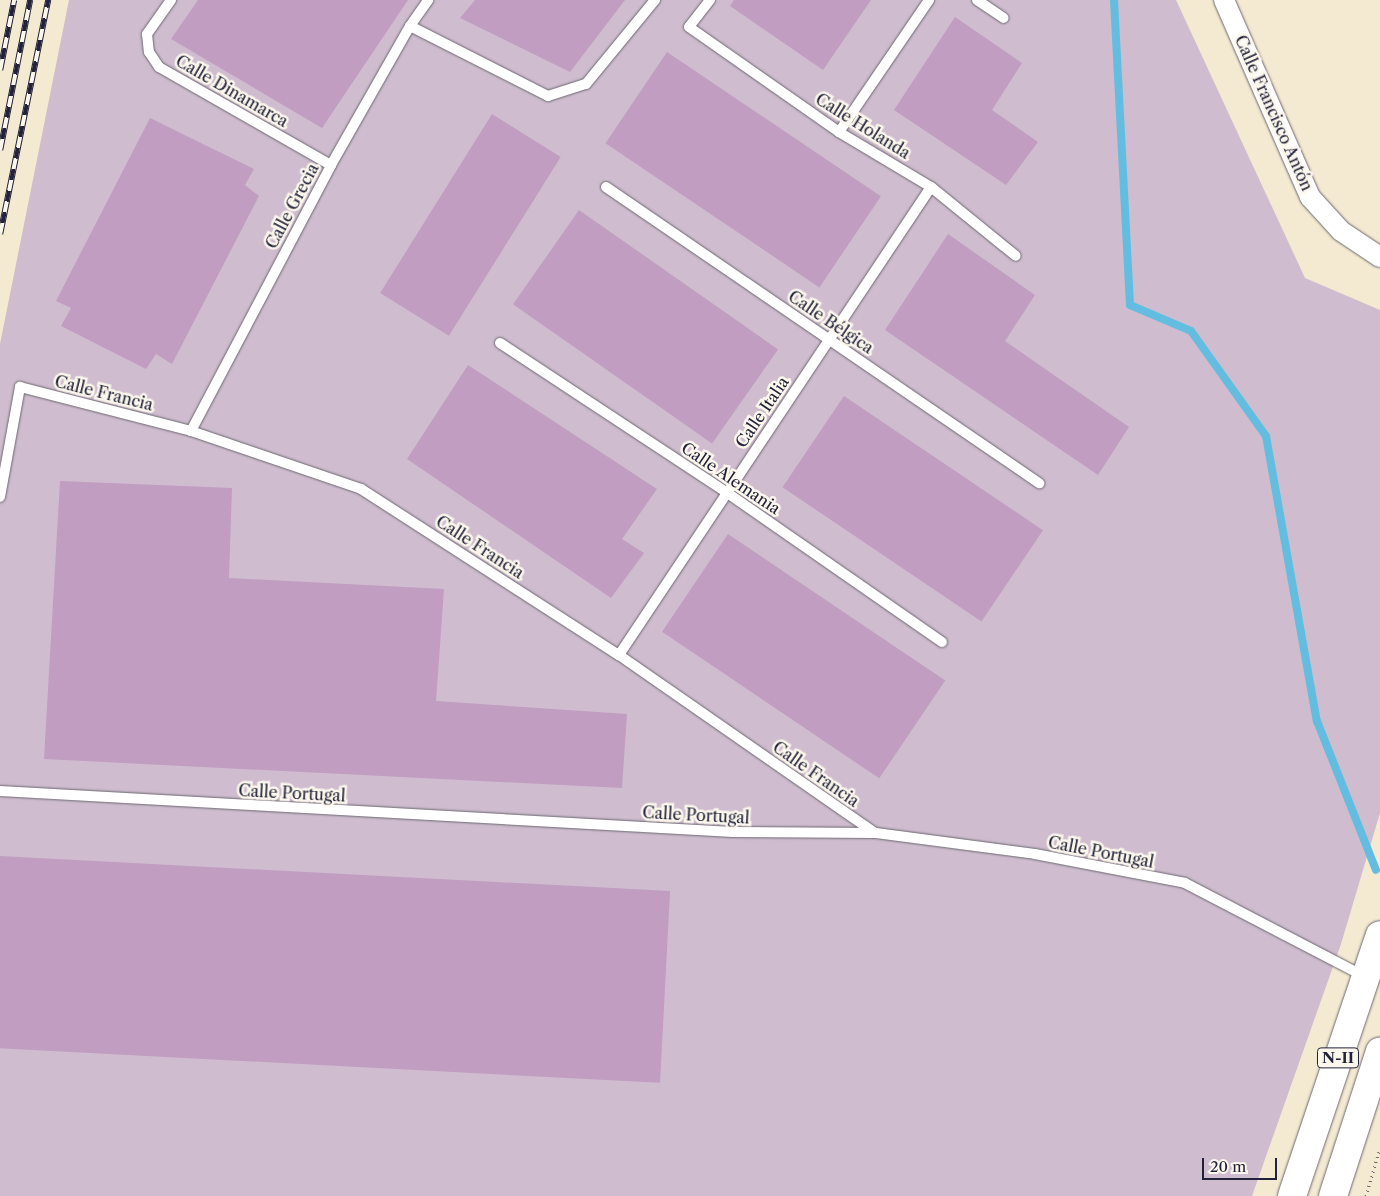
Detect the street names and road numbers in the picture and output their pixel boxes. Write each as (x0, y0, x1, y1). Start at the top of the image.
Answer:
street label: Calle Francisco Antón (1231, 32, 1317, 194)
street label: Calle Dinamarca (172, 51, 292, 131)
street label: Calle Holanda (812, 89, 914, 163)
street label: Calle Grecia (262, 160, 322, 252)
street label: Calle Bélgica (785, 286, 877, 358)
street label: Calle Francia (53, 372, 155, 414)
street label: Calle Italia (731, 373, 793, 451)
street label: Calle Alemania (678, 438, 784, 518)
street label: Calle Francia (433, 512, 527, 582)
street label: Calle Francia (769, 737, 863, 811)
street label: Calle Portugal (238, 781, 346, 805)
street label: Calle Portugal (642, 803, 750, 827)
street label: Calle Portugal (1047, 832, 1155, 872)
road number: N-II (1317, 1046, 1359, 1070)

